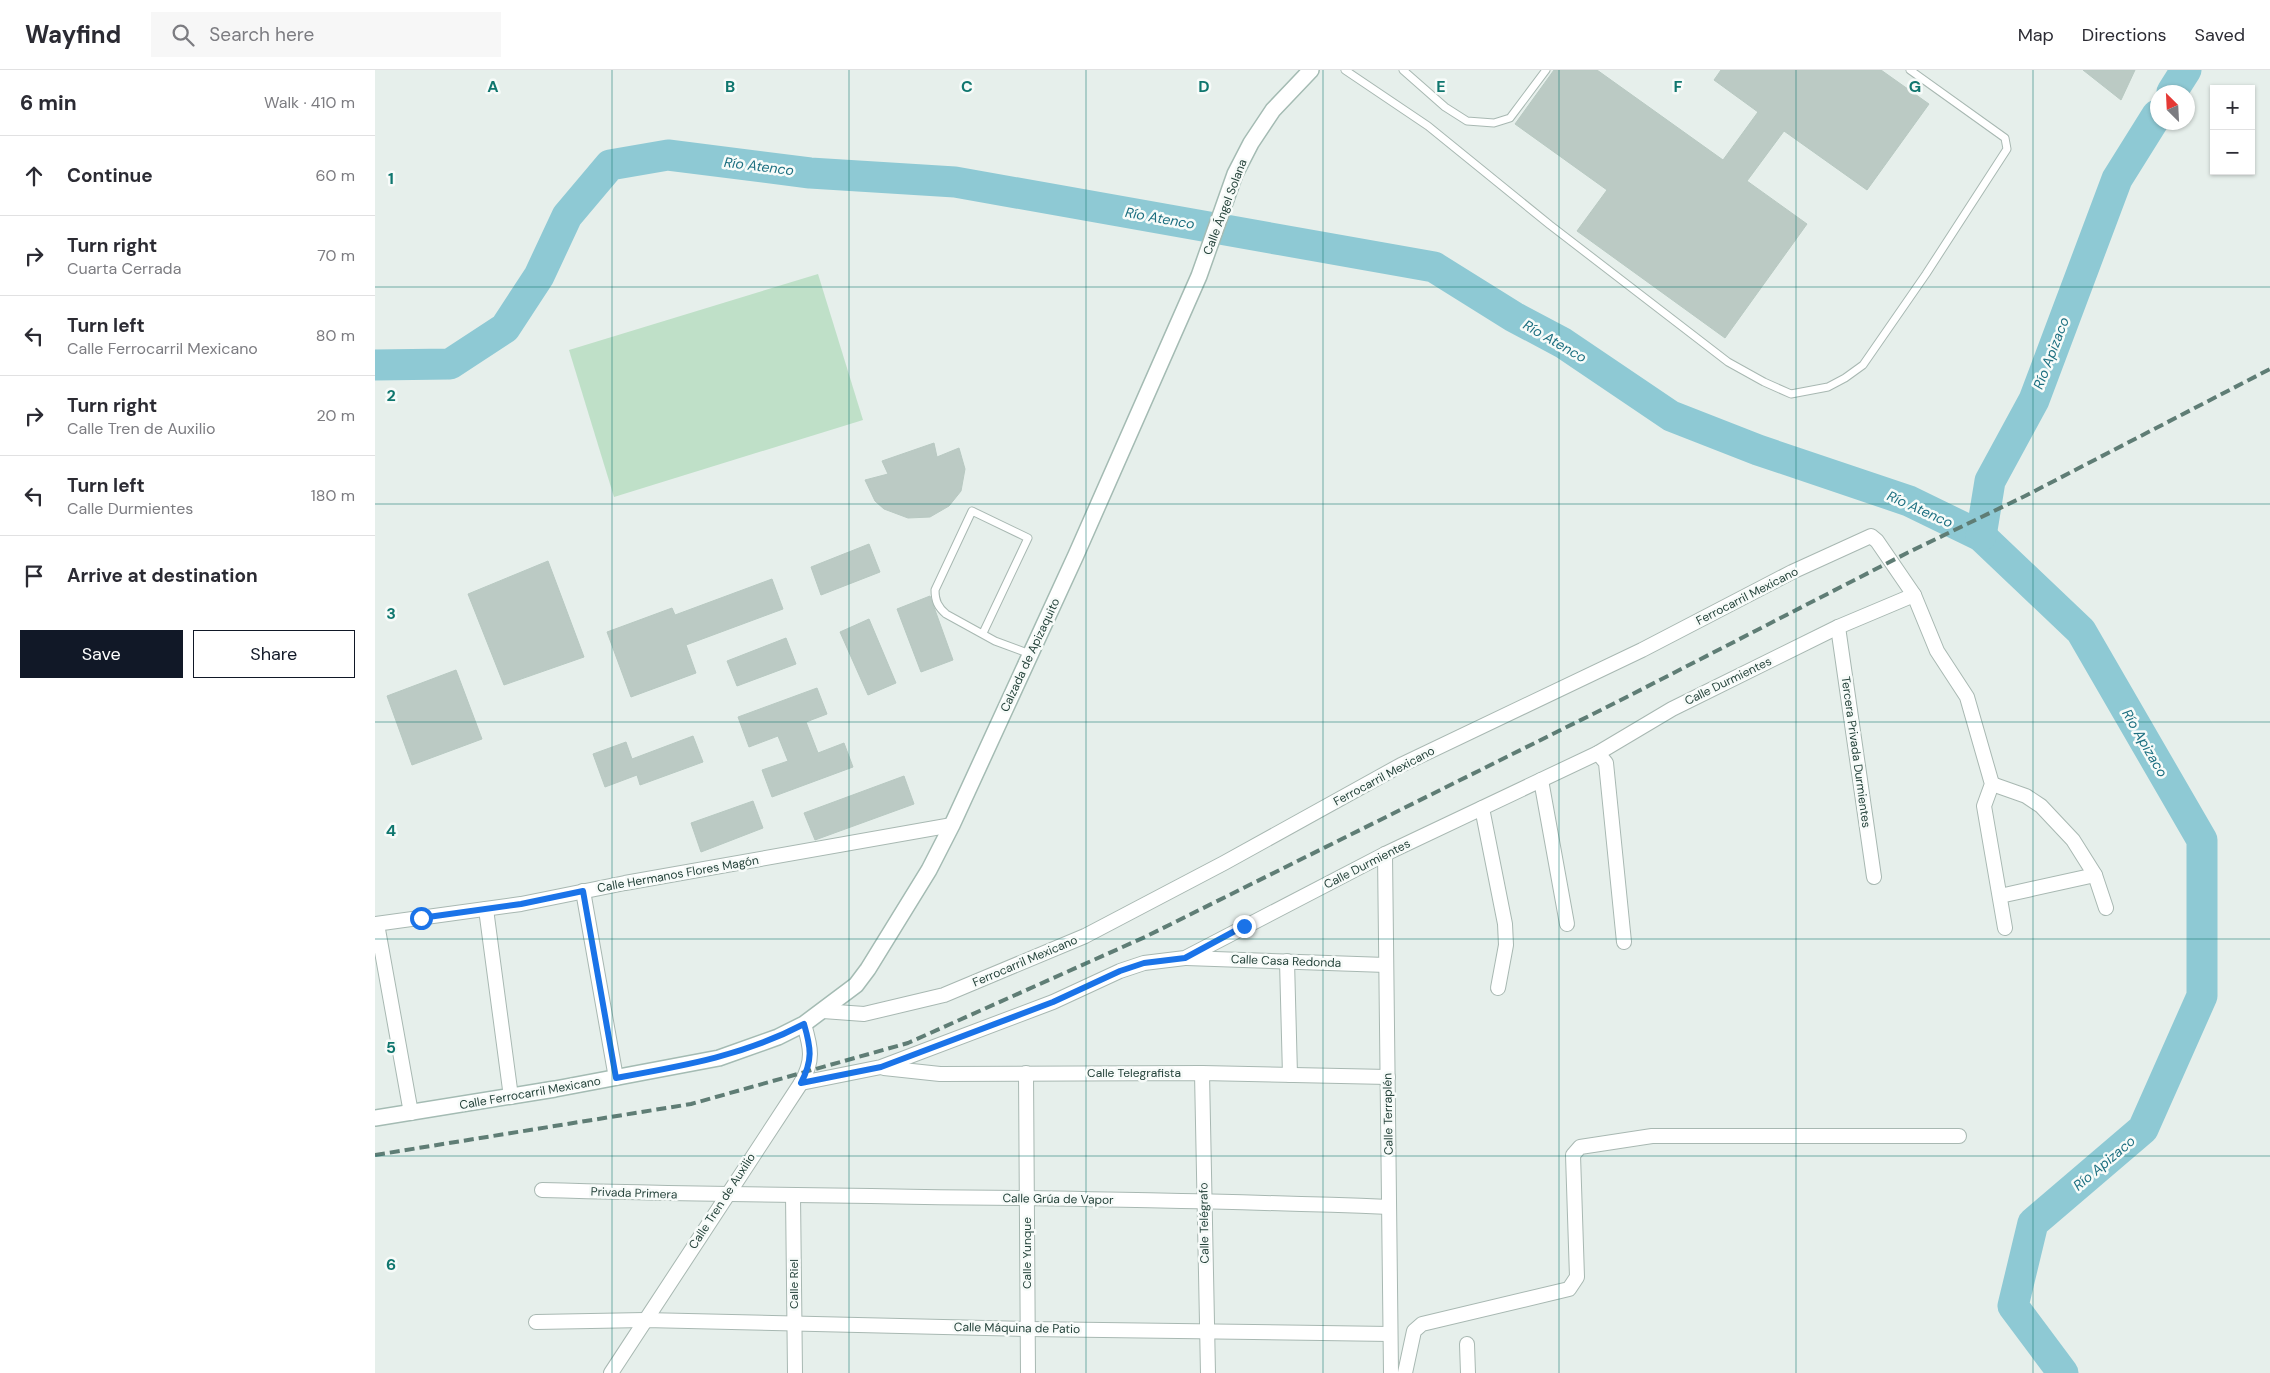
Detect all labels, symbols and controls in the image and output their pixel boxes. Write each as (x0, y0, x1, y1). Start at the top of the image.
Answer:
search box (151, 12, 501, 57)
text: Wayfind (25, 19, 121, 50)
icon: search (169, 21, 197, 49)
text: Search here (209, 22, 314, 47)
text: Map (2018, 23, 2054, 47)
text: Directions (2082, 23, 2167, 47)
text: Saved (2195, 23, 2245, 47)
text: A (487, 76, 499, 97)
text: B (725, 76, 735, 97)
text: C (961, 76, 973, 97)
text: D (1198, 76, 1210, 97)
text: E (1436, 76, 1446, 97)
text: F (1674, 76, 1683, 97)
text: G (1909, 76, 1921, 97)
north arrow (2150, 85, 2195, 130)
map controls (2210, 85, 2255, 175)
button: + (2210, 85, 2255, 130)
text: 6 min (20, 89, 77, 117)
text: Walk · 410 m (264, 92, 355, 113)
button: − (2210, 130, 2255, 175)
water label: Río Atenco (723, 153, 795, 179)
street label: Calle Ángel Solana (1199, 157, 1251, 257)
icon: ahead (20, 162, 48, 190)
text: Continue (67, 163, 153, 188)
text: 60 m (315, 165, 355, 186)
text: 1 (388, 168, 394, 189)
water label: Río Atenco (1124, 203, 1196, 233)
text: Turn right (67, 233, 157, 258)
icon: right (20, 242, 48, 270)
text: 70 m (317, 245, 355, 266)
text: Cuarta Cerrada (67, 258, 181, 279)
text: Turn left (67, 313, 145, 338)
water label: Río Apizaco (2029, 314, 2073, 392)
water label: Río Atenco (1520, 316, 1590, 366)
icon: left (20, 322, 48, 350)
text: 80 m (316, 325, 355, 346)
text: Calle Ferrocarril Mexicano (67, 338, 258, 359)
text: 2 (386, 385, 396, 406)
text: Turn right (67, 393, 157, 418)
icon: right (20, 402, 48, 430)
text: 20 m (316, 405, 355, 426)
text: Calle Tren de Auxilio (67, 418, 216, 439)
text: Turn left (67, 473, 145, 498)
icon: left (20, 482, 48, 510)
text: 180 m (311, 485, 355, 506)
water label: Río Atenco (1884, 487, 1956, 531)
text: Calle Durmientes (67, 498, 193, 519)
icon: arrive (20, 562, 48, 590)
text: Arrive at destination (67, 563, 258, 588)
street label: Ferrocarril Mexicano (1693, 563, 1801, 629)
street label: Calzada de Apizaquito (997, 595, 1063, 715)
text: 3 (386, 603, 396, 624)
button: Save (20, 630, 183, 678)
button: Share (193, 630, 355, 678)
street label: Calle Durmientes (1682, 653, 1774, 709)
street label: Tercera Privada Durmientes (1837, 675, 1875, 829)
water label: Río Apizaco (2118, 706, 2172, 780)
street label: Ferrocarril Mexicano (1331, 742, 1437, 810)
text: 4 (386, 820, 396, 841)
street label: Calle Durmientes (1321, 835, 1413, 893)
street label: Calle Hermanos Flores Magón (596, 852, 760, 896)
route start (410, 907, 433, 930)
route end (1233, 915, 1256, 938)
street label: Ferrocarril Mexicano (970, 932, 1080, 990)
street label: Calle Casa Redonda (1230, 951, 1342, 971)
text: 5 (386, 1037, 396, 1058)
street label: Calle Telegrafista (1087, 1065, 1181, 1081)
street label: Calle Ferrocarril Mexicano (458, 1073, 602, 1113)
street label: Calle Terraplén (1379, 1073, 1397, 1155)
water label: Río Apizaco (2069, 1132, 2139, 1194)
street label: Calle Tren de Auxilio (685, 1150, 759, 1252)
street label: Calle Telégrafo (1195, 1182, 1213, 1264)
street label: Privada Primera (590, 1183, 678, 1203)
street label: Calle Grúa de Vapor (1002, 1190, 1114, 1208)
street label: Calle Yunque (1019, 1217, 1035, 1289)
text: 6 (386, 1254, 396, 1275)
street label: Calle Riel (786, 1259, 802, 1309)
street label: Calle Máquina de Patio (954, 1319, 1080, 1337)

